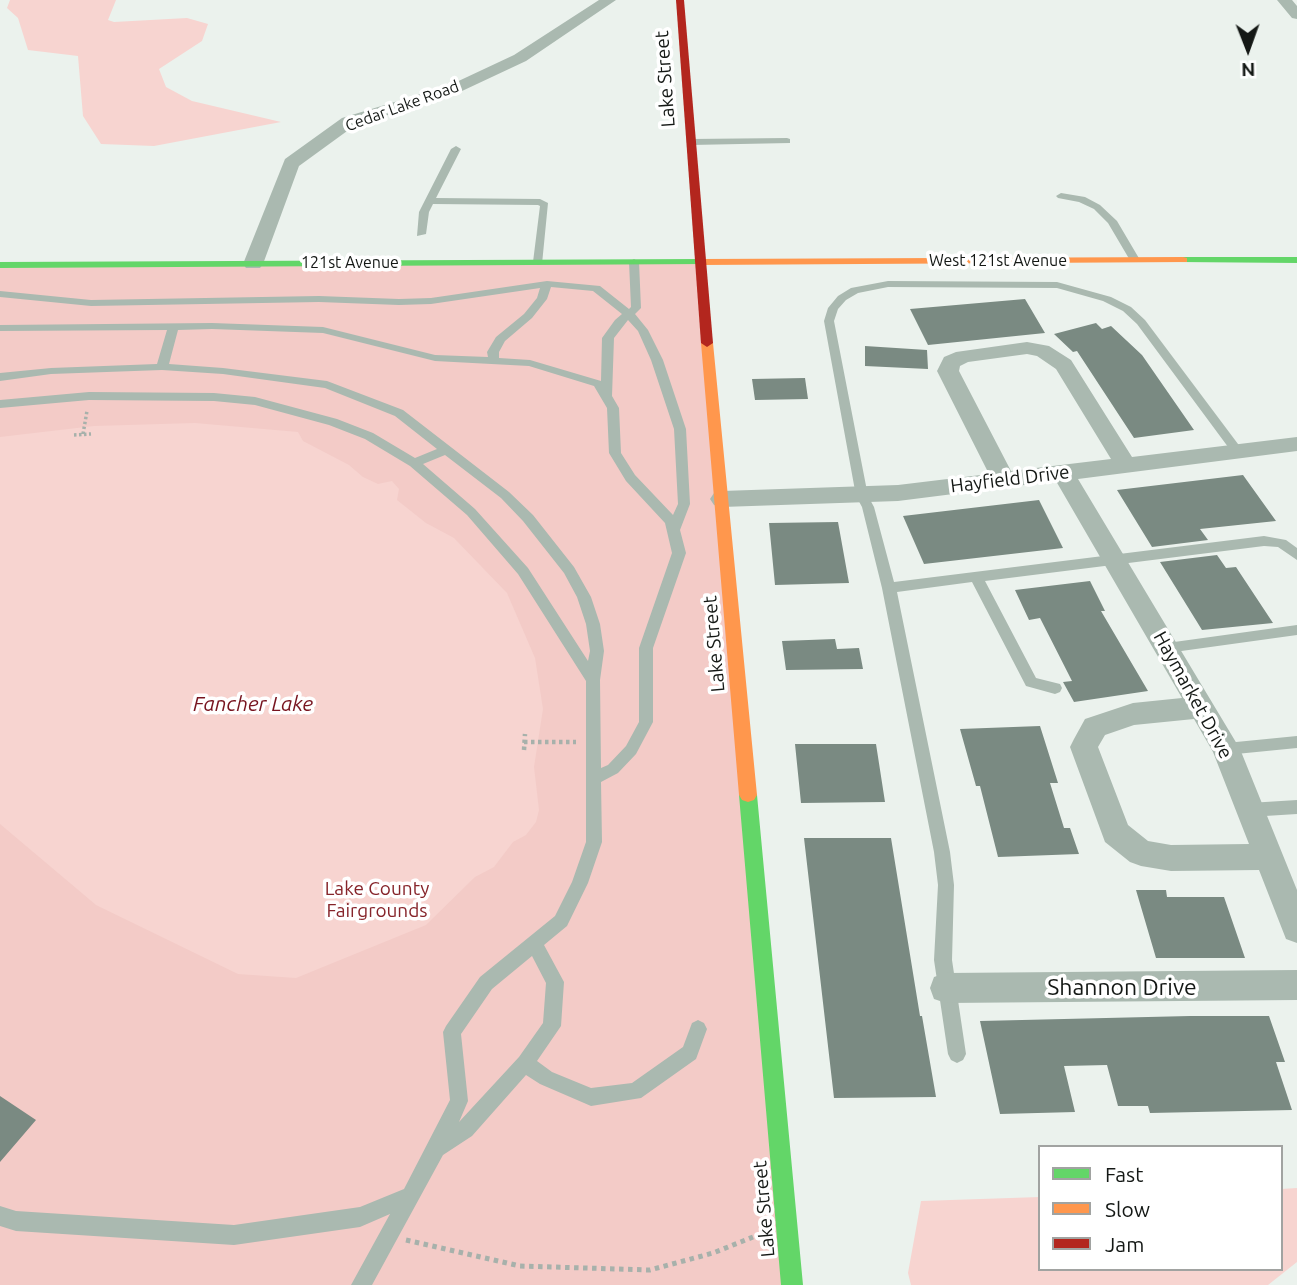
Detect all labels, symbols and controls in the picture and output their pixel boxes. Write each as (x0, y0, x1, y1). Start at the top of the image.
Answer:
north arrow (1213, 14, 1283, 84)
street label: Lake Street (650, 30, 680, 128)
text: N (1241, 59, 1256, 81)
street label: Cedar Lake Road (343, 77, 461, 135)
street label: West 121st Avenue (929, 251, 1067, 271)
street label: 121st Avenue (301, 253, 399, 273)
street label: Hayfield Drive (949, 460, 1071, 498)
street label: Lake Street (698, 595, 730, 693)
street label: Haymarket Drive (1149, 627, 1237, 763)
water label: Fancher Lake (193, 691, 313, 717)
park label: Lake County Fairgrounds (325, 878, 429, 922)
street label: Shannon Drive (1047, 973, 1197, 1001)
legend (1038, 1145, 1283, 1271)
street label: Lake Street (748, 1160, 780, 1258)
text: Fast (1105, 1162, 1143, 1186)
text: Slow (1105, 1197, 1150, 1221)
text: Jam (1105, 1232, 1144, 1256)

